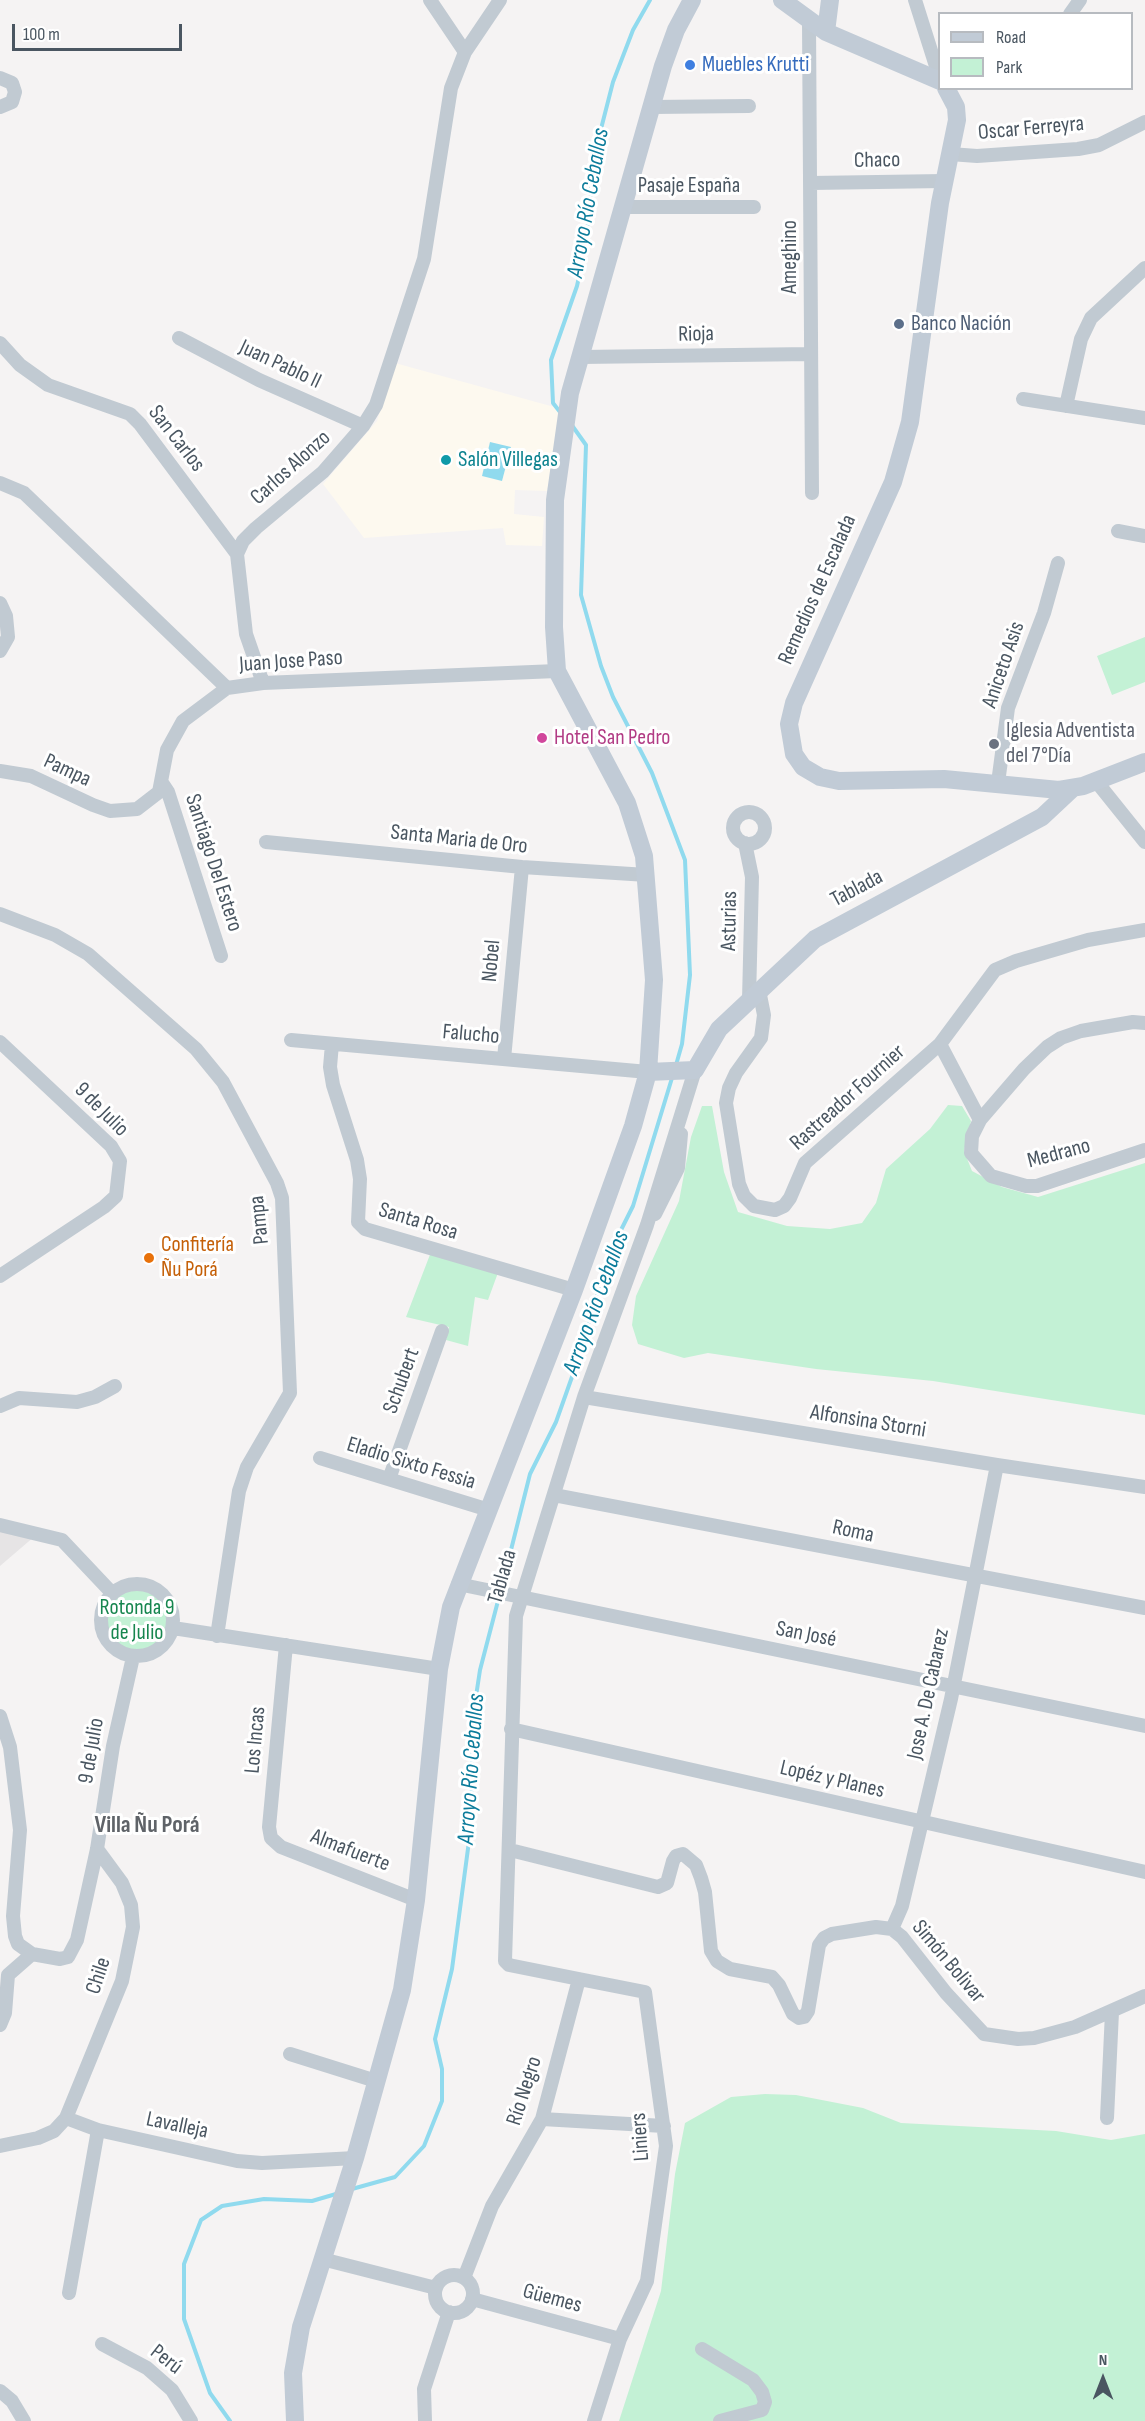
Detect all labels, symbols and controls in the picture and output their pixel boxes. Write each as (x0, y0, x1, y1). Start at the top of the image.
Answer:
scale bar (15, 12, 184, 50)
legend (938, 12, 1133, 90)
text: 100 m (23, 24, 60, 45)
text: Road (996, 27, 1026, 48)
place label: Muebles Krutti (702, 52, 809, 78)
text: Park (996, 57, 1022, 78)
marker: Muebles Krutti (683, 58, 697, 72)
street label: Oscar Ferreyra (977, 111, 1085, 147)
water label: Arroyo Río Ceballos (562, 126, 616, 280)
street label: Chaco (854, 147, 900, 175)
street label: Pasaje España (638, 173, 740, 199)
street label: Ameghino (777, 220, 803, 294)
place label: Banco Nación (911, 311, 1011, 337)
marker: Banco Nación (892, 317, 906, 331)
street label: Rioja (678, 321, 714, 349)
street label: Juan Pablo II (235, 335, 325, 395)
street label: San Carlos (142, 401, 210, 477)
street label: Carlos Alonzo (245, 425, 337, 511)
place label: Salón Villegas (458, 447, 558, 473)
marker: Salón Villegas (439, 453, 453, 467)
street label: Remedios de Escalada (773, 511, 863, 669)
street label: Aniceto Asis (977, 618, 1031, 712)
street label: Juan Jose Paso (238, 645, 344, 679)
place label: Iglesia Adventista del 7°Día (1006, 718, 1135, 770)
place label: Hotel San Pedro (554, 725, 670, 751)
marker: Hotel San Pedro (535, 731, 549, 745)
marker: Iglesia Adventista del 7°Día (987, 737, 1001, 751)
street label: Pampa (39, 749, 95, 793)
street label: Santiago Del Estero (178, 791, 248, 935)
street label: Santa Maria de Oro (389, 820, 529, 860)
street label: Tablada (826, 864, 888, 914)
street label: Asturias (716, 891, 744, 951)
street label: Nobel (477, 939, 507, 983)
street label: Falucho (441, 1019, 501, 1051)
street label: Rastreador Fournier (785, 1039, 911, 1157)
street label: 9 de Julio (68, 1077, 134, 1143)
street label: Medrano (1025, 1133, 1093, 1175)
street label: Pampa (244, 1194, 276, 1246)
street label: Santa Rosa (375, 1197, 461, 1247)
water label: Arroyo Río Ceballos (558, 1227, 636, 1379)
place label: Confitería Ñu Porá (161, 1232, 234, 1284)
marker: Confitería Ñu Porá (142, 1251, 156, 1265)
street label: Schubert (378, 1344, 426, 1418)
street label: Alfonsina Storni (808, 1400, 928, 1444)
street label: Eladio Sixto Fessia (343, 1432, 479, 1496)
street label: Roma (830, 1515, 876, 1549)
street label: Tablada (483, 1547, 523, 1607)
park label: Rotonda 9 de Julio (100, 1595, 174, 1646)
street label: San José (773, 1616, 839, 1654)
street label: Jose A. De Cabarez (902, 1626, 956, 1762)
water label: Arroyo Río Ceballos (452, 1693, 492, 1845)
street label: Los Incas (240, 1705, 272, 1775)
street label: 9 de Julio (73, 1716, 111, 1786)
street label: Lopéz y Planes (777, 1755, 887, 1805)
district label: Villa Ñu Porá (94, 1812, 200, 1840)
street label: Almafuerte (307, 1824, 393, 1878)
street label: Simón Bolivar (906, 1915, 990, 2009)
street label: Chile (81, 1954, 117, 1998)
street label: Río Negro (502, 2053, 548, 2129)
street label: Lavalleja (144, 2107, 210, 2145)
street label: Liniers (626, 2112, 656, 2162)
street label: Güemes (520, 2278, 584, 2320)
street label: Perú (145, 2339, 187, 2381)
north arrow (1073, 2349, 1133, 2409)
text: N (1099, 2351, 1107, 2370)

